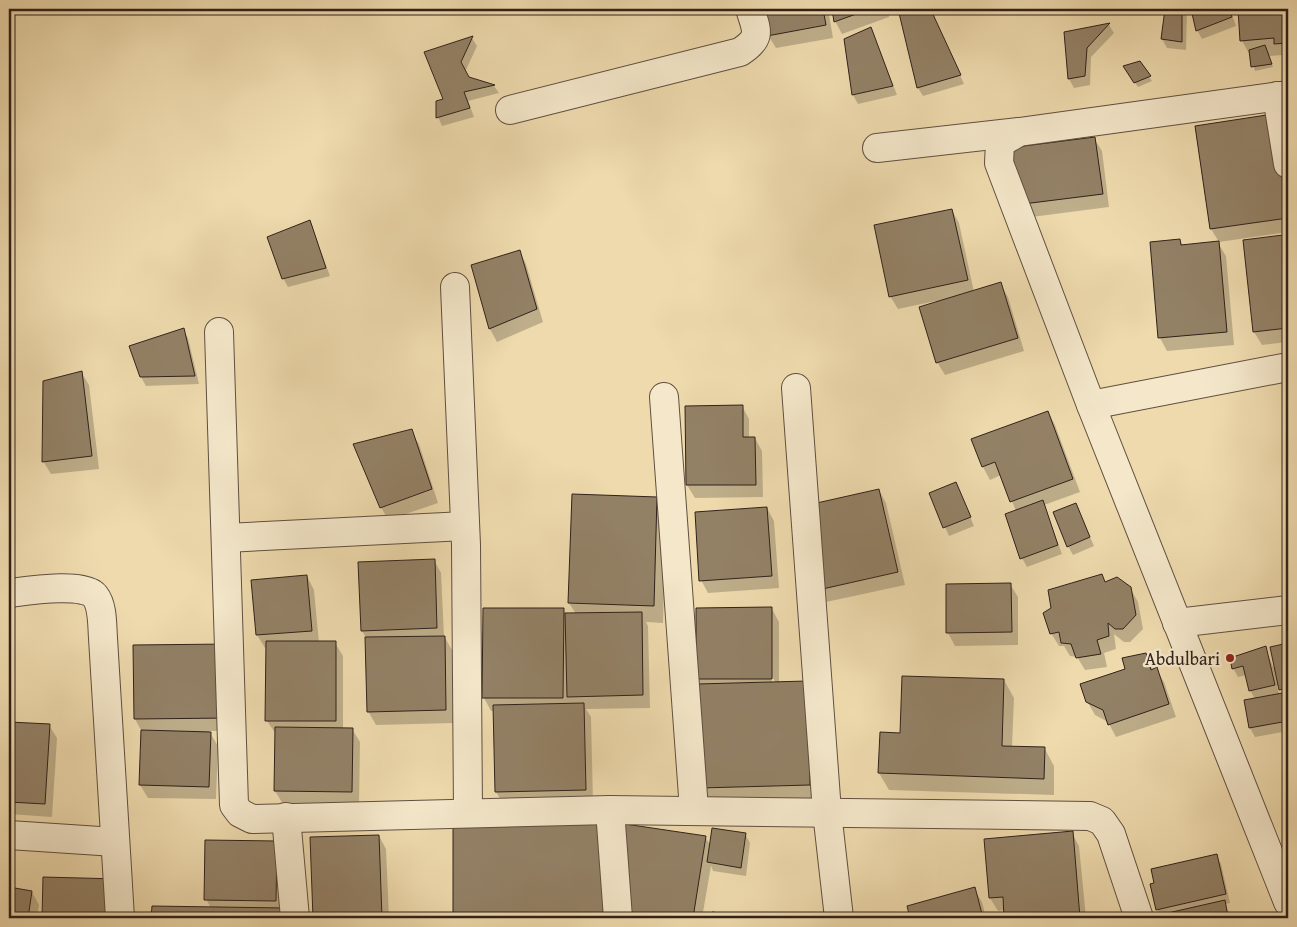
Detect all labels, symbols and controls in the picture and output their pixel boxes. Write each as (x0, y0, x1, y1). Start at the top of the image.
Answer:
place label: Abdulbari (1145, 645, 1220, 672)
marker: Abdulbari (1224, 652, 1236, 664)

